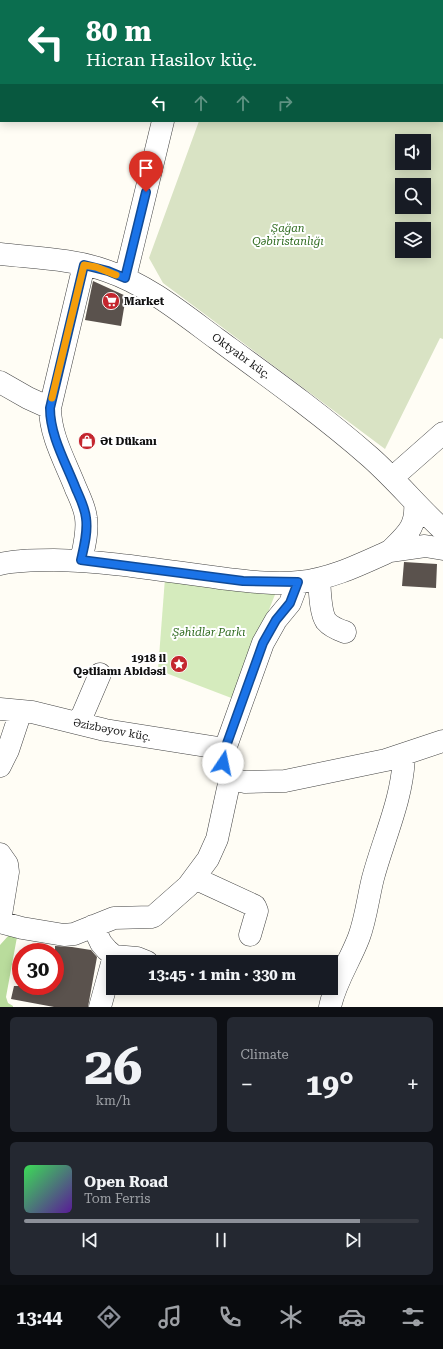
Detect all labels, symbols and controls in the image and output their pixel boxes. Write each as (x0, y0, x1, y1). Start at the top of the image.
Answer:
text: 80 m (86, 15, 151, 48)
icon: left (20, 16, 72, 68)
text: Hicran Hasilov küç. (86, 49, 257, 70)
icon: left (148, 92, 170, 114)
icon: ahead (190, 92, 212, 114)
icon: ahead (232, 92, 254, 114)
icon: right (274, 92, 296, 114)
map controls (395, 134, 431, 258)
button: sound (395, 134, 431, 170)
pin (129, 151, 163, 192)
icon: arrive (135, 157, 157, 179)
button: search (395, 178, 431, 214)
park label: Şağan Qəbiristanlığı (252, 222, 324, 248)
button: layers (395, 222, 431, 258)
supermarket icon: Market (101, 291, 121, 311)
place label: Market (124, 295, 165, 308)
street label: Oktyabr küç. (209, 330, 273, 382)
shop icon: Ət Dükanı (77, 431, 97, 451)
place label: Ət Dükanı (100, 435, 157, 448)
park label: Şəhidlər Parkı (172, 626, 246, 639)
place label: 1918 il Qətliamı Abidəsi (73, 652, 166, 678)
place icon: 1918 il Qətliamı Abidəsi (169, 654, 189, 674)
street label: Əzizbəyov küç. (72, 716, 152, 744)
position arrow (202, 742, 244, 784)
speed limit sign: 30 (12, 943, 64, 995)
text: 13:45 · 1 min · 330 m (148, 966, 296, 984)
text: 26 (84, 1036, 142, 1097)
text: Climate (241, 1047, 289, 1062)
text: 19° (305, 1067, 354, 1102)
text: − (241, 1072, 253, 1097)
text: + (407, 1072, 419, 1097)
text: km/h (96, 1093, 131, 1108)
text: Open Road (84, 1173, 168, 1191)
text: Tom Ferris (84, 1191, 150, 1206)
icon: previous (79, 1229, 101, 1251)
icon: pause (210, 1229, 232, 1251)
icon: next (342, 1229, 364, 1251)
icon: directions (95, 1303, 123, 1331)
icon: music (156, 1303, 184, 1331)
icon: phone (216, 1303, 244, 1331)
icon: climate (277, 1303, 305, 1331)
icon: car (338, 1303, 366, 1331)
icon: filters (399, 1303, 427, 1331)
text: 13:44 (16, 1307, 62, 1328)

